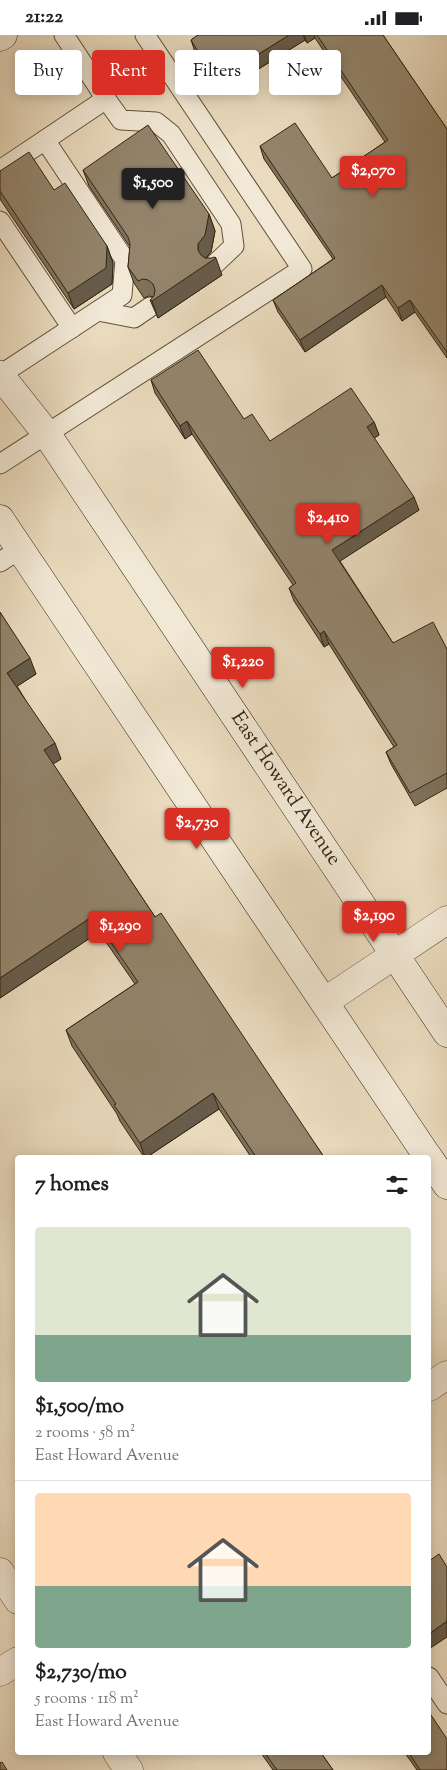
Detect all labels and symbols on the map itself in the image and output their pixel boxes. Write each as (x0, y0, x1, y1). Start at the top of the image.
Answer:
pin: $2,070 (332, 155, 414, 198)
pin: $1,500 (112, 167, 194, 210)
pin: $2,410 (287, 503, 369, 545)
pin: $1,220 (202, 647, 284, 689)
street label: East Howard Avenue (223, 706, 347, 872)
pin: $2,730 (156, 807, 238, 850)
pin: $2,190 (333, 901, 415, 943)
pin: $1,290 (79, 911, 161, 953)

